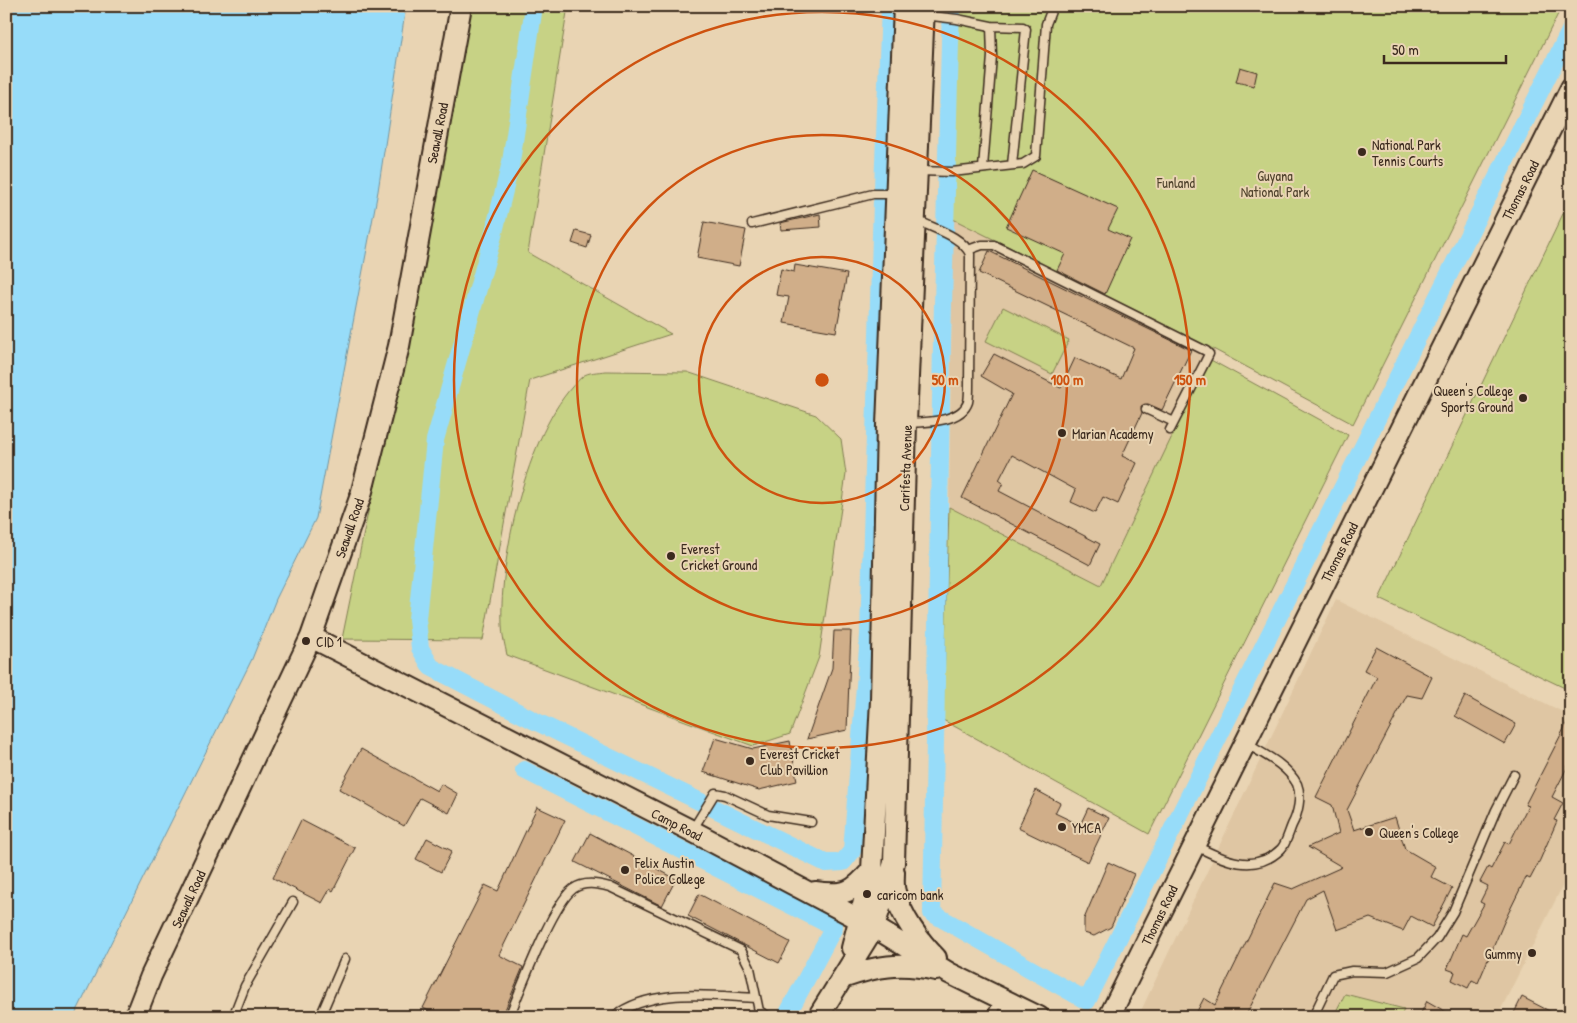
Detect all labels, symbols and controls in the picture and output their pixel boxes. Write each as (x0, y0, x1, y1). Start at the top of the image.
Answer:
scale bar (1384, 32, 1507, 64)
text: 50 m (1392, 39, 1419, 60)
street label: Seawall Road (422, 100, 452, 165)
place label: National Park Tennis Courts (1372, 135, 1443, 170)
marker: National Park Tennis Courts (1356, 146, 1368, 158)
street label: Thomas Road (1497, 156, 1543, 223)
park label: Guyana National Park (1241, 166, 1310, 201)
park label: Funland (1156, 173, 1196, 192)
text: 50 m (932, 369, 958, 390)
text: 100 m (1051, 369, 1083, 390)
text: 150 m (1174, 369, 1206, 390)
centre of rings (813, 371, 831, 389)
place label: Queen's College Sports Ground (1433, 381, 1514, 417)
marker: Queen's College Sports Ground (1517, 392, 1529, 404)
street label: Carifesta Avenue (894, 424, 916, 512)
place label: Marian Academy (1072, 424, 1154, 444)
marker: Marian Academy (1056, 427, 1068, 439)
street label: Seawall Road (330, 495, 368, 560)
street label: Thomas Road (1316, 518, 1362, 585)
place label: Everest Cricket Ground (681, 539, 758, 574)
marker: Everest Cricket Ground (665, 550, 677, 562)
place label: CID 1 (316, 632, 342, 651)
marker: CID 1 (300, 635, 312, 647)
place label: Everest Cricket Club Pavillion (760, 744, 840, 779)
marker: Everest Cricket Club Pavillion (744, 755, 756, 767)
street label: Camp Road (648, 803, 706, 846)
place label: YMCA (1072, 818, 1101, 837)
marker: YMCA (1056, 821, 1068, 833)
place label: Queen's College (1379, 823, 1459, 843)
marker: Queen's College (1363, 826, 1375, 838)
place label: Felix Austin Police College (634, 853, 706, 889)
marker: Felix Austin Police College (619, 864, 631, 876)
street label: Seawall Road (166, 867, 210, 931)
street label: Thomas Road (1136, 881, 1182, 948)
place label: caricom bank (877, 885, 944, 904)
marker: caricom bank (861, 888, 873, 900)
place label: Gummy (1485, 944, 1522, 964)
marker: Gummy (1526, 947, 1538, 959)

